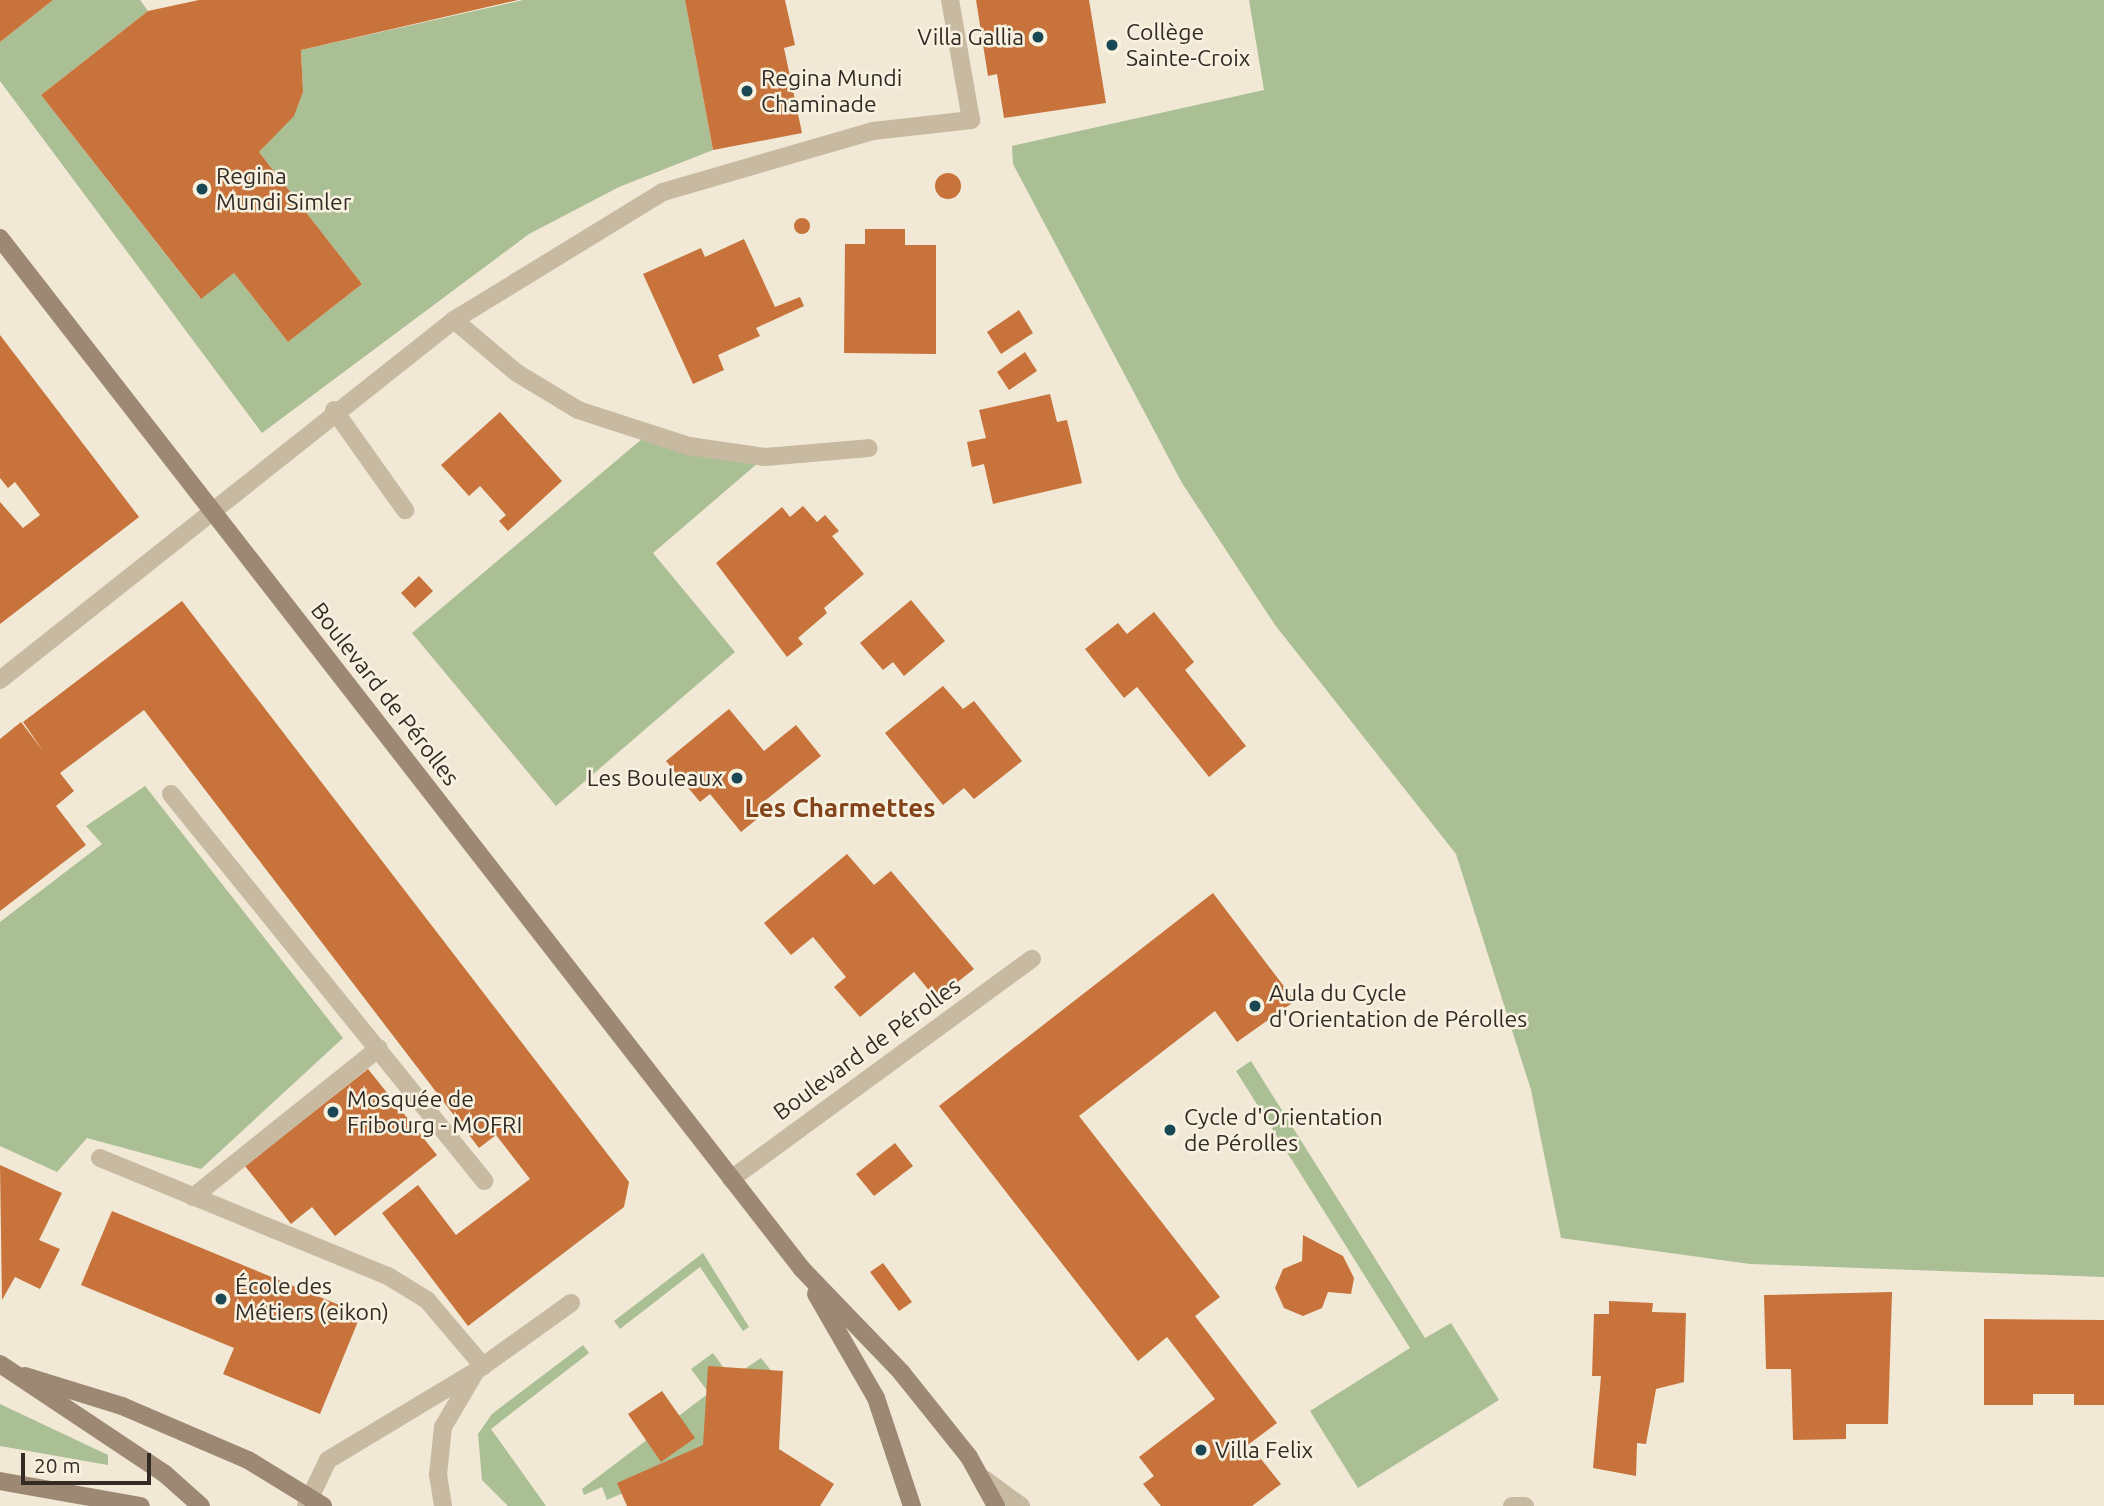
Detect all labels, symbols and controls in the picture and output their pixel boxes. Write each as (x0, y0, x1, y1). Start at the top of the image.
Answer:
place label: Collège Sainte-Croix (1126, 18, 1250, 72)
place label: Villa Gallia (917, 23, 1024, 51)
marker: Villa Gallia (1030, 29, 1046, 45)
marker: Collège Sainte-Croix (1104, 37, 1120, 53)
place label: Regina Mundi Chaminade (761, 64, 902, 118)
marker: Regina Mundi Chaminade (739, 83, 755, 99)
place label: Regina Mundi Simler (216, 162, 351, 216)
marker: Regina Mundi Simler (194, 181, 210, 197)
street label: Boulevard de Pérolles (305, 597, 465, 791)
place label: Les Bouleaux (587, 764, 723, 792)
marker: Les Bouleaux (729, 770, 745, 786)
district label: Les Charmettes (745, 792, 935, 824)
street label: Boulevard de Pérolles (768, 972, 966, 1126)
place label: Aula du Cycle d'Orientation de Pérolles (1269, 979, 1527, 1033)
marker: Aula du Cycle d'Orientation de Pérolles (1247, 998, 1263, 1014)
place label: Mosquée de Fribourg - MOFRI (347, 1085, 522, 1139)
place label: Cycle d'Orientation de Pérolles (1184, 1103, 1383, 1157)
marker: Mosquée de Fribourg - MOFRI (325, 1104, 341, 1120)
marker: Cycle d'Orientation de Pérolles (1162, 1122, 1178, 1138)
place label: École des Métiers (eikon) (235, 1272, 389, 1326)
marker: École des Métiers (eikon) (213, 1291, 229, 1307)
place label: Villa Felix (1215, 1436, 1313, 1464)
scale bar (24, 1440, 154, 1484)
marker: Villa Felix (1193, 1442, 1209, 1458)
text: 20 m (34, 1453, 81, 1477)

